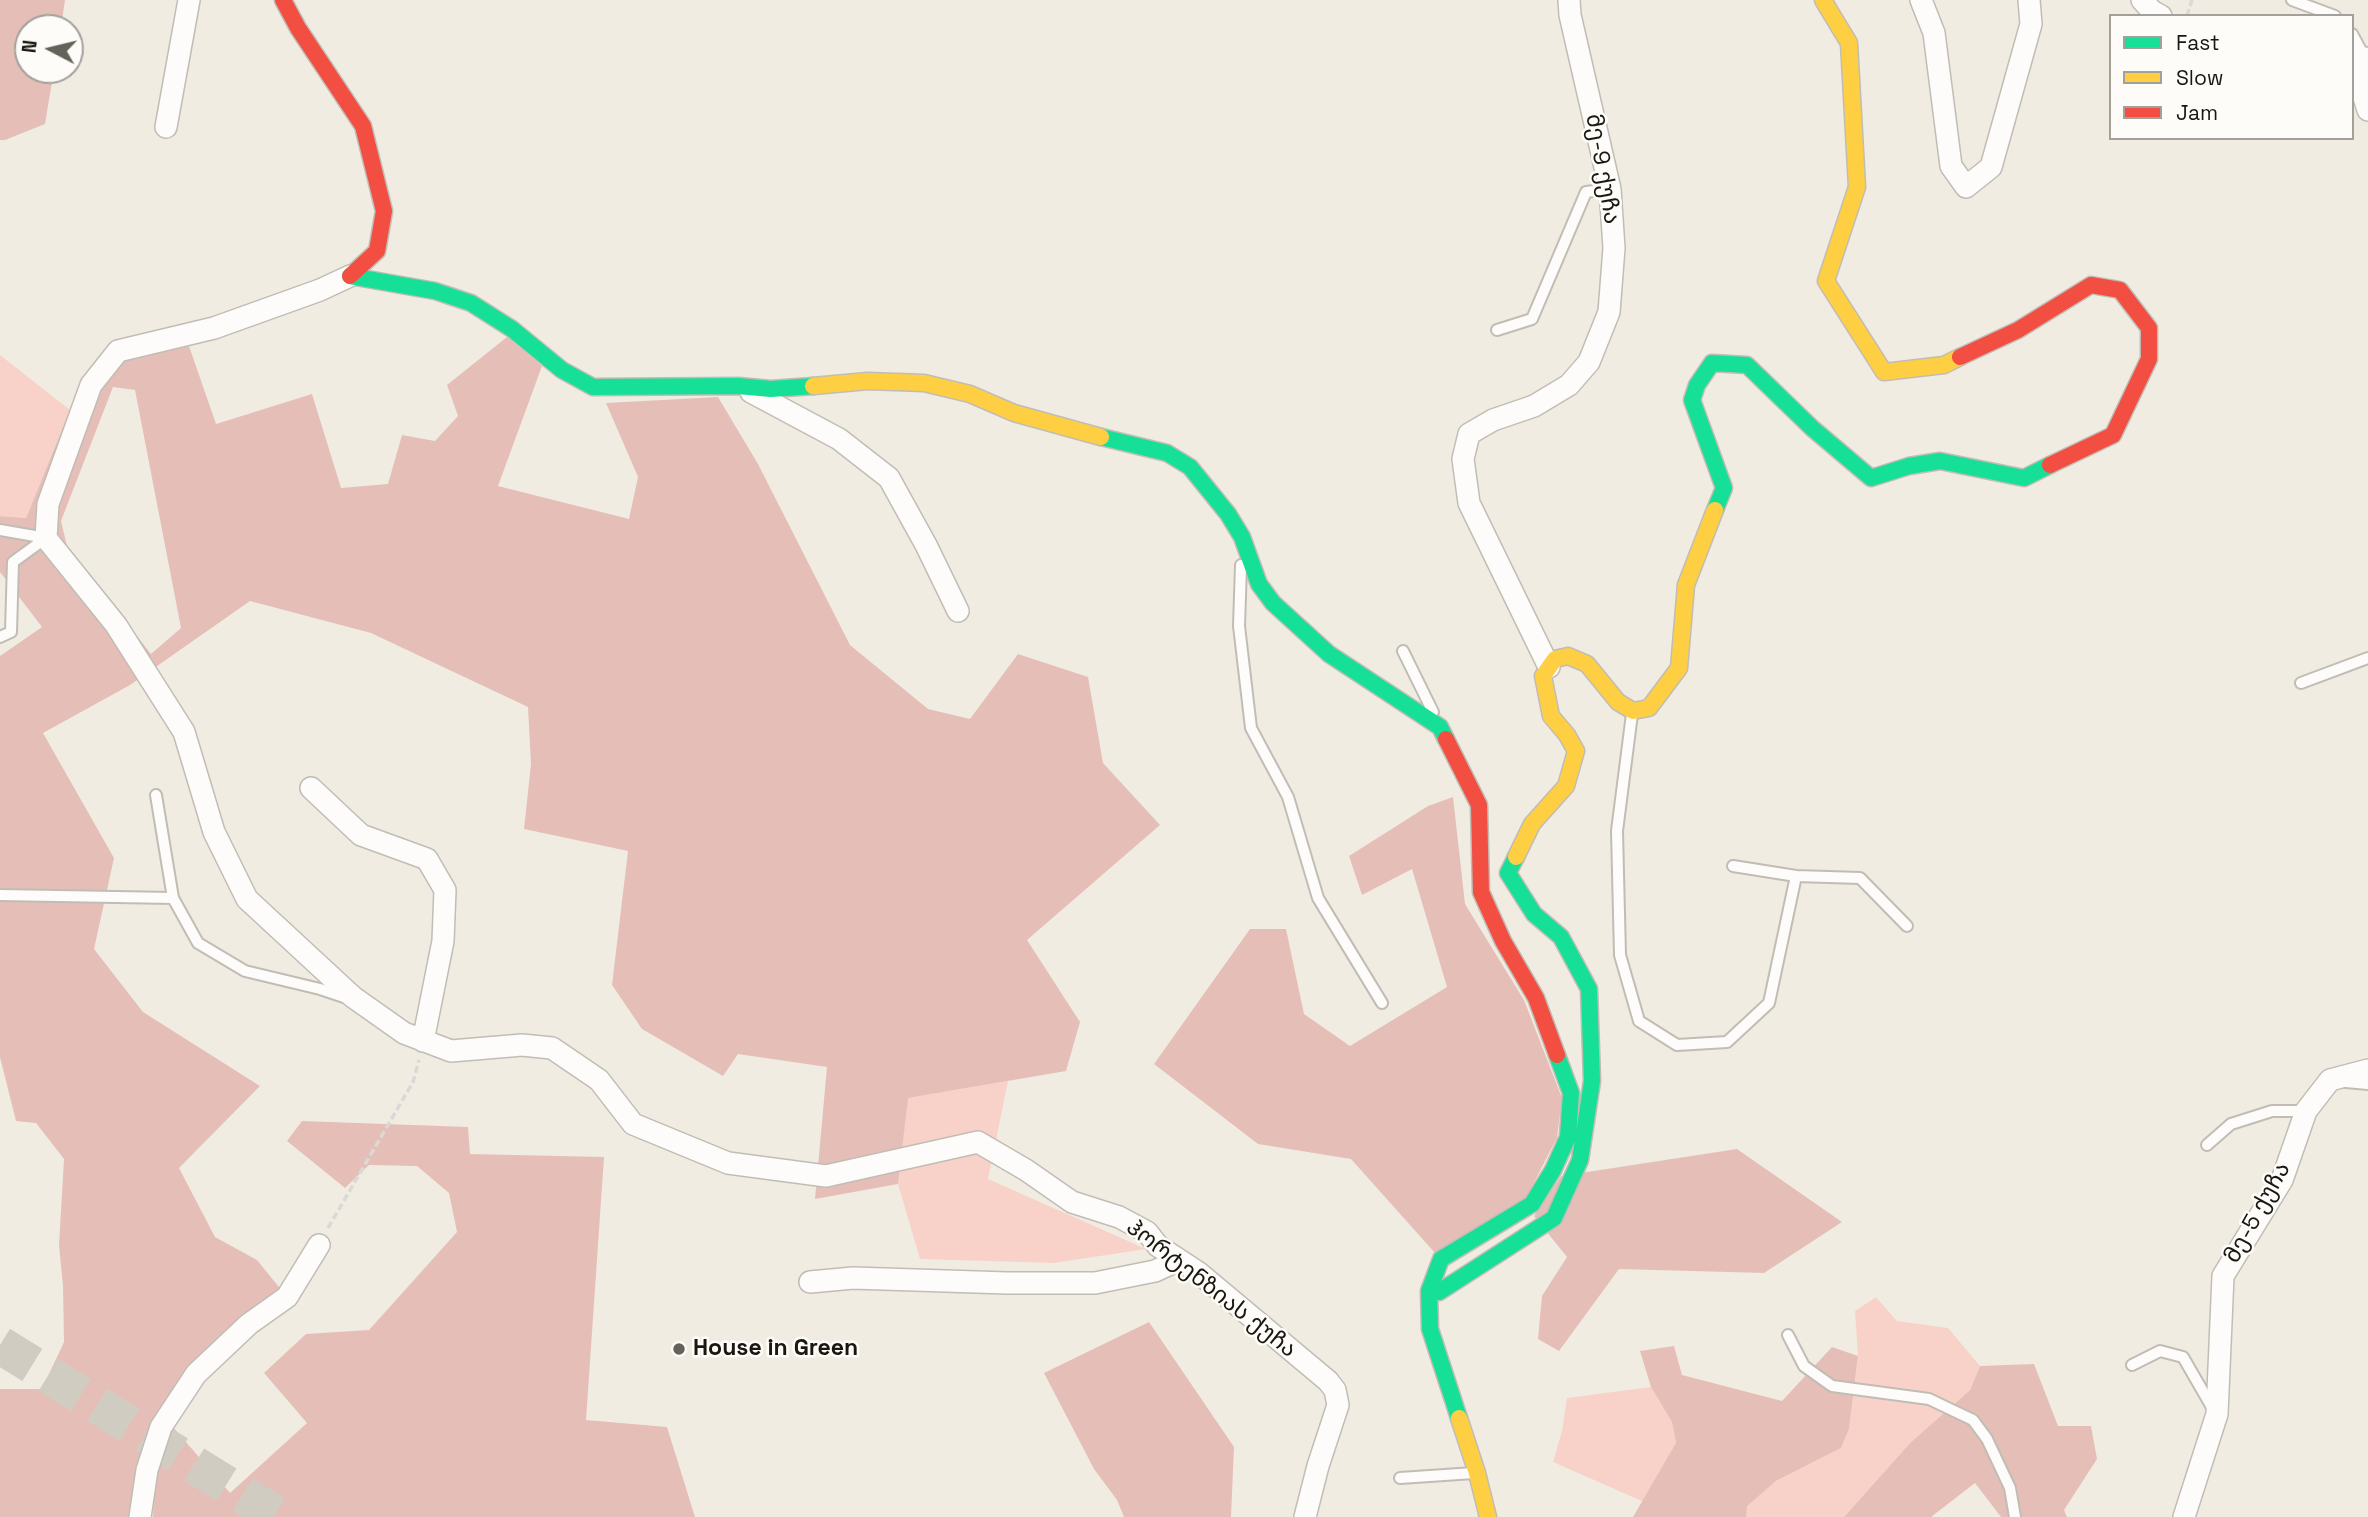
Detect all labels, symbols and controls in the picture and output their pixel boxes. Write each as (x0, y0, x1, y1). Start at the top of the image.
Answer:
north arrow (14, 14, 84, 84)
legend (2109, 14, 2354, 140)
text: Fast (2176, 29, 2220, 56)
text: N (16, 39, 43, 54)
text: Slow (2176, 64, 2224, 91)
text: Jam (2176, 99, 2218, 126)
street label: მე-9 ქუჩა (1579, 112, 1625, 226)
street label: მე-5 ქუჩა (2219, 1158, 2297, 1268)
street label: ჰორტენზიას ქუჩა (1120, 1214, 1302, 1364)
place label: House in Green (693, 1335, 858, 1363)
marker: House in Green (671, 1341, 687, 1357)

